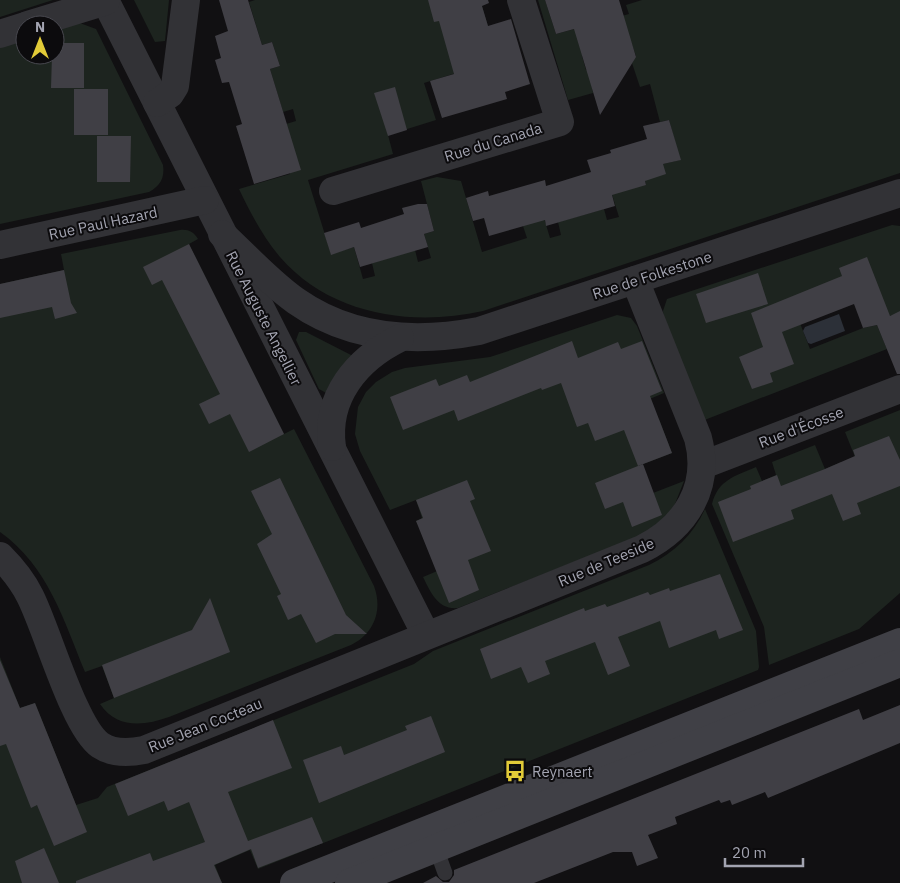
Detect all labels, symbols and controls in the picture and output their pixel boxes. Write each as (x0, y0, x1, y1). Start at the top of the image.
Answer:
north arrow (15, 15, 65, 65)
text: N (35, 18, 45, 36)
street label: Rue du Canada (442, 118, 544, 166)
street label: Rue Paul Hazard (47, 202, 159, 244)
street label: Rue de Folkestone (590, 247, 714, 303)
street label: Rue Auguste Angellier (222, 248, 306, 389)
street label: Rue d'Écosse (756, 402, 846, 452)
street label: Rue de Teeside (555, 533, 657, 591)
street label: Rue Jean Cocteau (145, 694, 265, 756)
bus stop icon: Reynaert (502, 758, 528, 784)
place label: Reynaert (532, 762, 593, 781)
scale bar (725, 836, 802, 868)
text: 20 m (732, 843, 767, 862)

